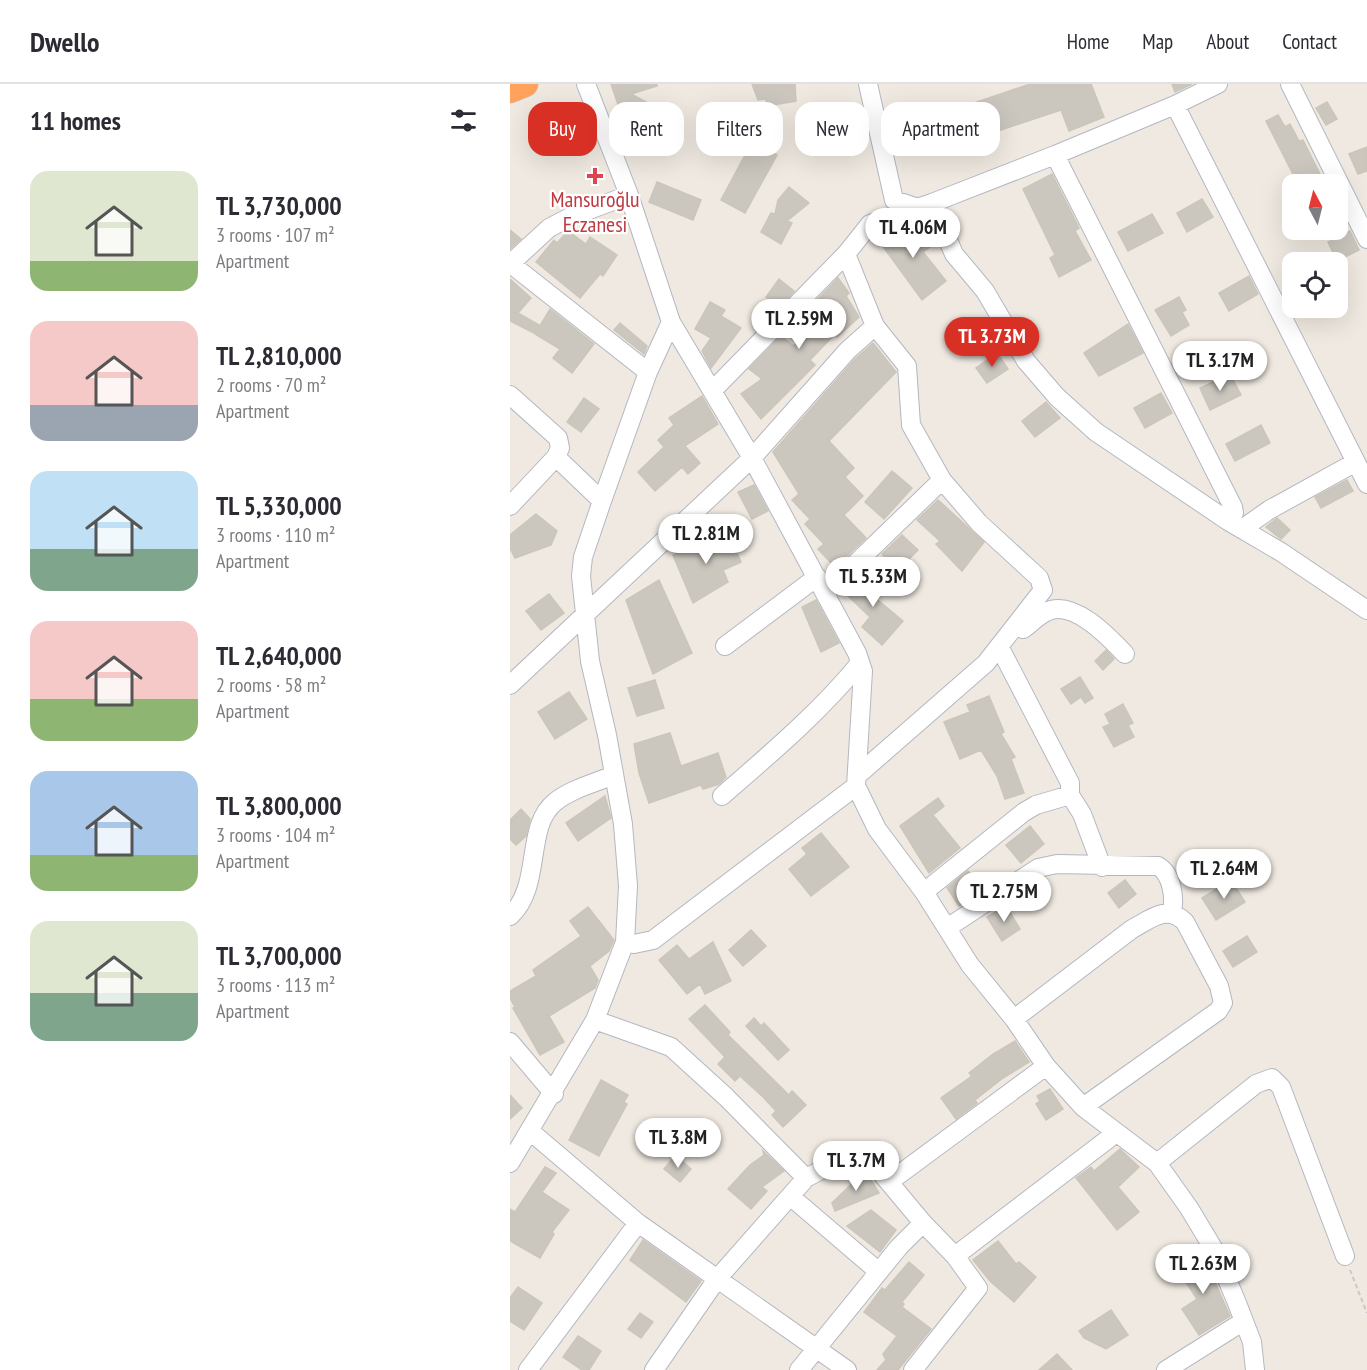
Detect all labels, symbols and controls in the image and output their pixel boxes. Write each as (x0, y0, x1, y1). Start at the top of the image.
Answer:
text: Dwello (30, 23, 100, 60)
text: Home (1067, 28, 1109, 55)
text: Map (1142, 28, 1173, 55)
text: About (1206, 28, 1249, 55)
text: Contact (1282, 28, 1337, 55)
chip: Buy (528, 102, 597, 156)
chip: Rent (609, 102, 684, 156)
chip: Filters (696, 102, 783, 156)
chip: New (795, 102, 869, 156)
chip: Apartment (881, 102, 1000, 156)
text: 11 homes (30, 104, 121, 137)
icon: filters (447, 104, 480, 137)
marker: Mansuroğlu Eczanesi (588, 169, 602, 183)
north arrow (1282, 174, 1348, 240)
map controls (1282, 174, 1348, 318)
place label: Mansuroğlu Eczanesi (550, 185, 640, 238)
text: TL 3,730,000 (216, 189, 342, 222)
icon: home (78, 195, 150, 267)
pin: TL 4.06M (851, 208, 975, 259)
text: TL 4.06M (879, 214, 947, 240)
text: 3 rooms · 107 m² (216, 222, 335, 248)
text: Apartment (216, 248, 289, 274)
button: locate (1282, 252, 1348, 318)
pin: TL 2.59M (737, 299, 861, 350)
text: TL 2.59M (765, 305, 833, 331)
pin: TL 3.73M (930, 317, 1054, 368)
text: TL 3.73M (958, 323, 1026, 349)
text: TL 2,810,000 (216, 339, 342, 372)
pin: TL 3.17M (1158, 341, 1282, 392)
icon: home (78, 345, 150, 417)
text: TL 3.17M (1186, 347, 1254, 373)
text: 2 rooms · 70 m² (216, 372, 326, 398)
text: Apartment (216, 398, 289, 424)
text: TL 5,330,000 (216, 489, 342, 522)
icon: home (78, 495, 150, 567)
pin: TL 2.81M (644, 514, 768, 565)
text: TL 2.81M (672, 520, 740, 546)
text: 3 rooms · 110 m² (216, 522, 335, 548)
text: Apartment (216, 548, 289, 574)
pin: TL 5.33M (811, 557, 935, 608)
text: TL 5.33M (839, 563, 907, 589)
text: TL 2,640,000 (216, 639, 342, 672)
icon: home (78, 645, 150, 717)
text: 2 rooms · 58 m² (216, 672, 326, 698)
text: Apartment (216, 698, 289, 724)
text: TL 3,800,000 (216, 789, 342, 822)
icon: home (78, 795, 150, 867)
text: 3 rooms · 104 m² (216, 822, 335, 848)
text: Apartment (216, 848, 289, 874)
pin: TL 2.64M (1162, 849, 1286, 900)
text: TL 2.64M (1190, 855, 1258, 881)
pin: TL 2.75M (942, 872, 1066, 923)
text: TL 2.75M (970, 878, 1038, 904)
text: TL 3,700,000 (216, 939, 342, 972)
icon: home (78, 945, 150, 1017)
text: 3 rooms · 113 m² (216, 972, 335, 998)
text: Apartment (216, 998, 289, 1024)
pin: TL 3.8M (623, 1118, 733, 1169)
text: TL 3.8M (649, 1124, 707, 1150)
pin: TL 3.7M (801, 1141, 911, 1192)
text: TL 3.7M (827, 1147, 885, 1173)
pin: TL 2.63M (1141, 1244, 1265, 1295)
text: TL 2.63M (1169, 1250, 1237, 1276)

